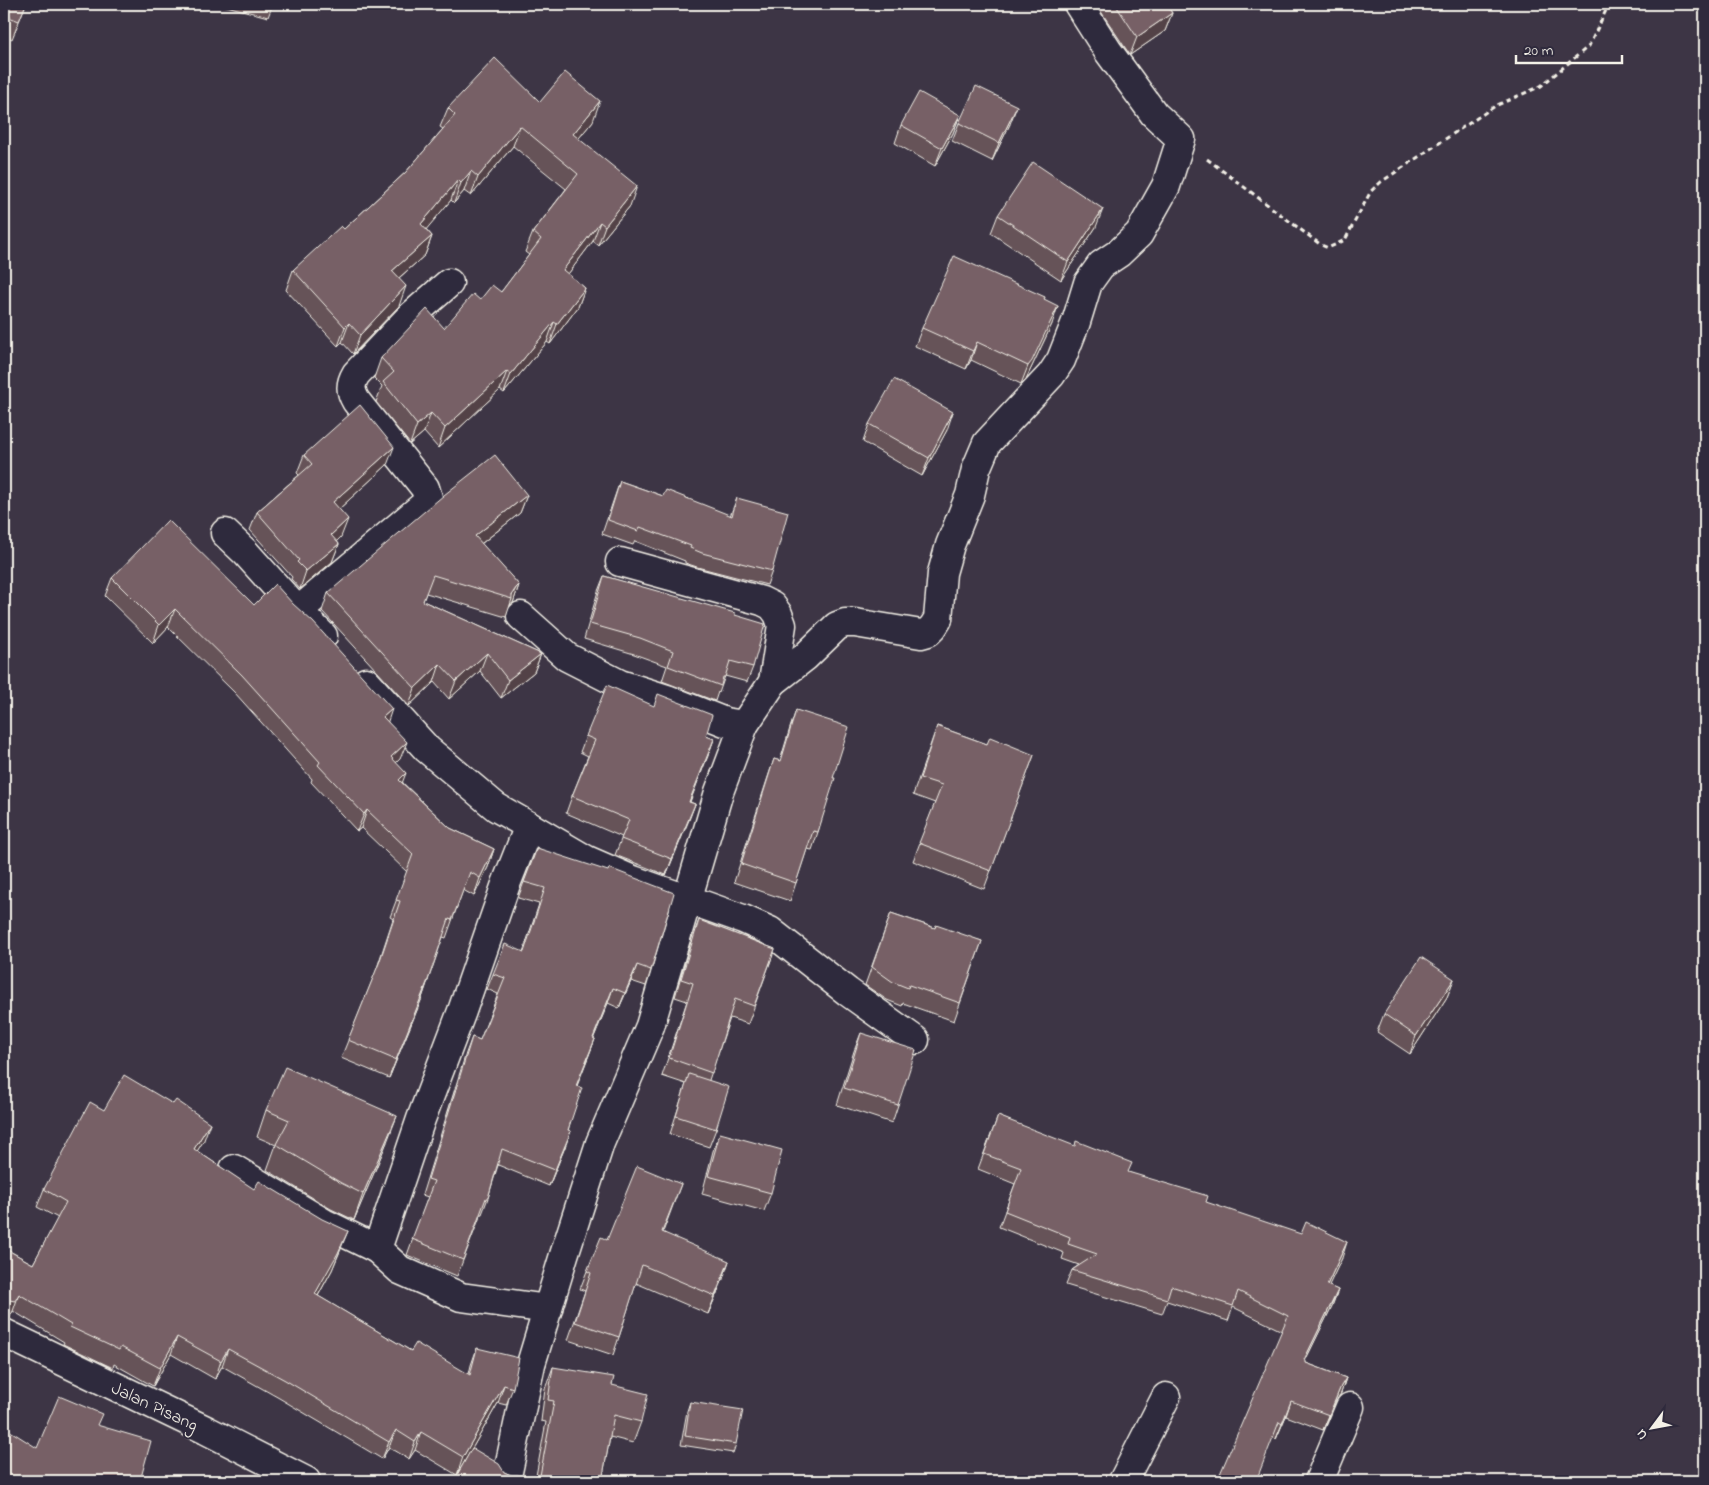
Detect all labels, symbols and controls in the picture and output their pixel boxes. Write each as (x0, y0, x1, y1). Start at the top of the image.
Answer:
scale bar (1516, 32, 1623, 64)
text: 20 m (1524, 40, 1554, 62)
street label: Jalan Pisang (106, 1376, 202, 1440)
north arrow (1626, 1402, 1676, 1452)
text: U (1631, 1425, 1653, 1443)

